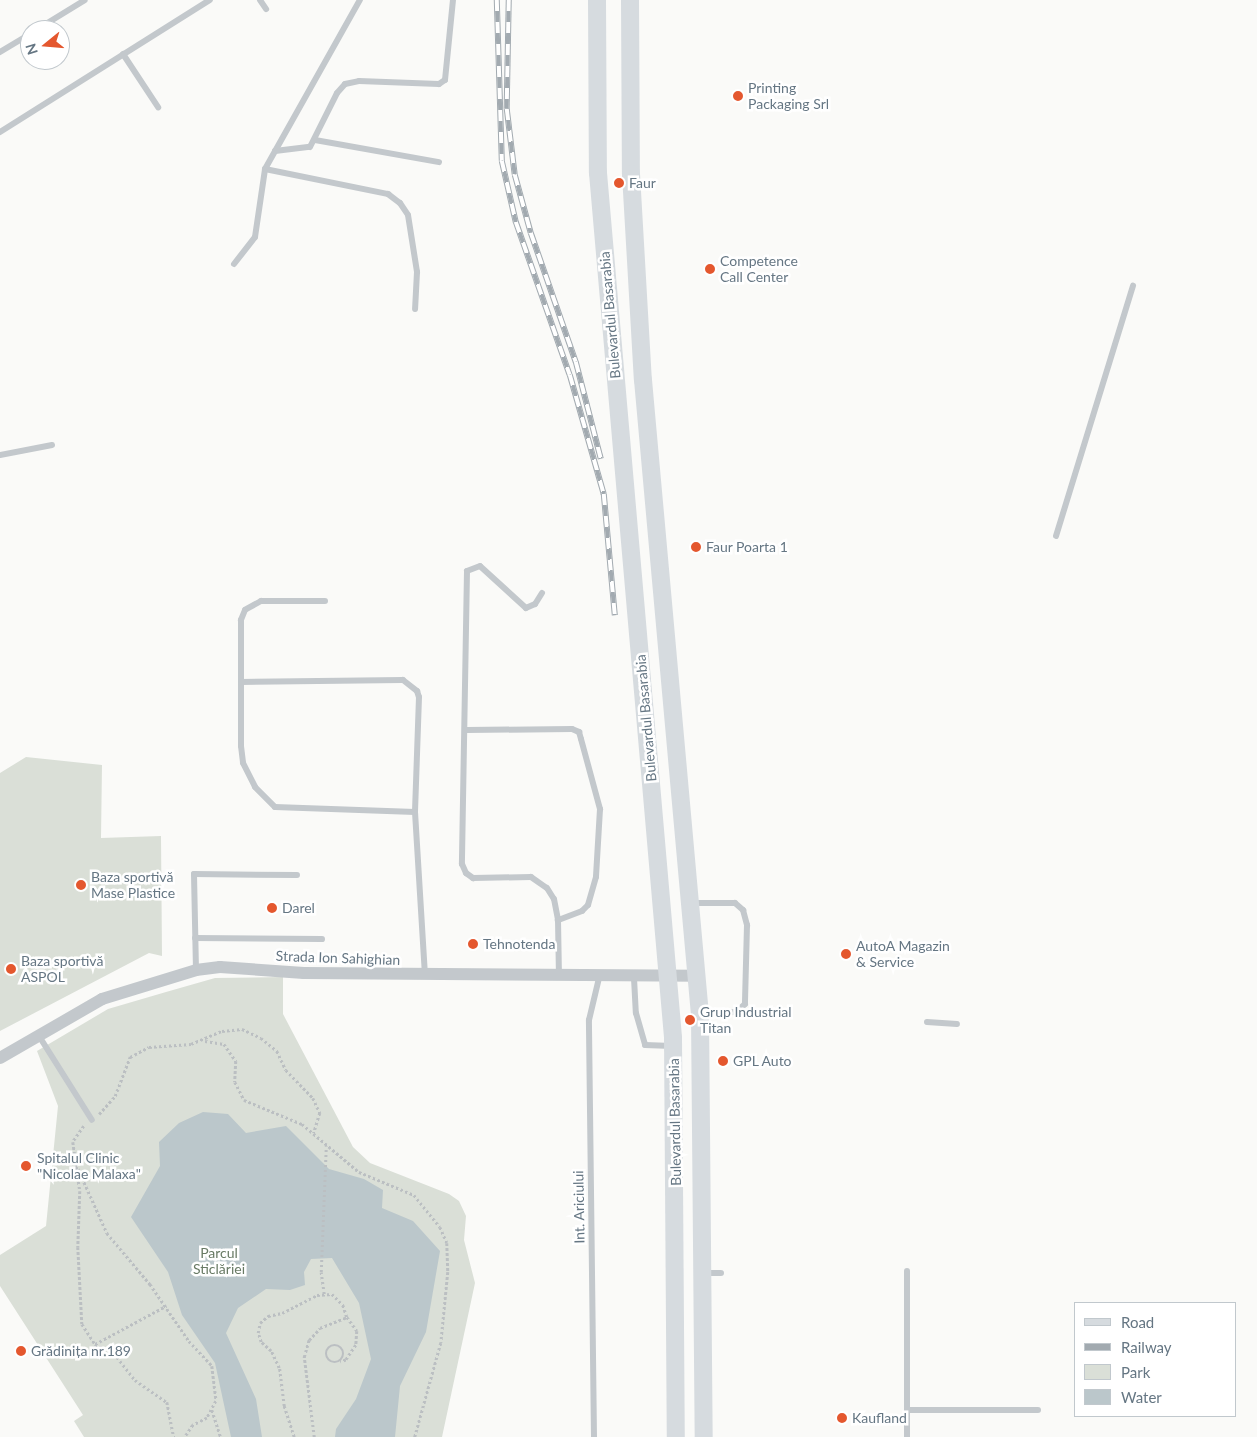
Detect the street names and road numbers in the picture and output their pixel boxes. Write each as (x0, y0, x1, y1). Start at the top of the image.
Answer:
street label: Bulevardul Basarabia (596, 251, 624, 379)
street label: Bulevardul Basarabia (632, 654, 660, 782)
street label: Strada Ion Sahighian (275, 947, 401, 969)
street label: Bulevardul Basarabia (665, 1058, 685, 1186)
street label: Int. Ariciului (570, 1170, 588, 1244)

